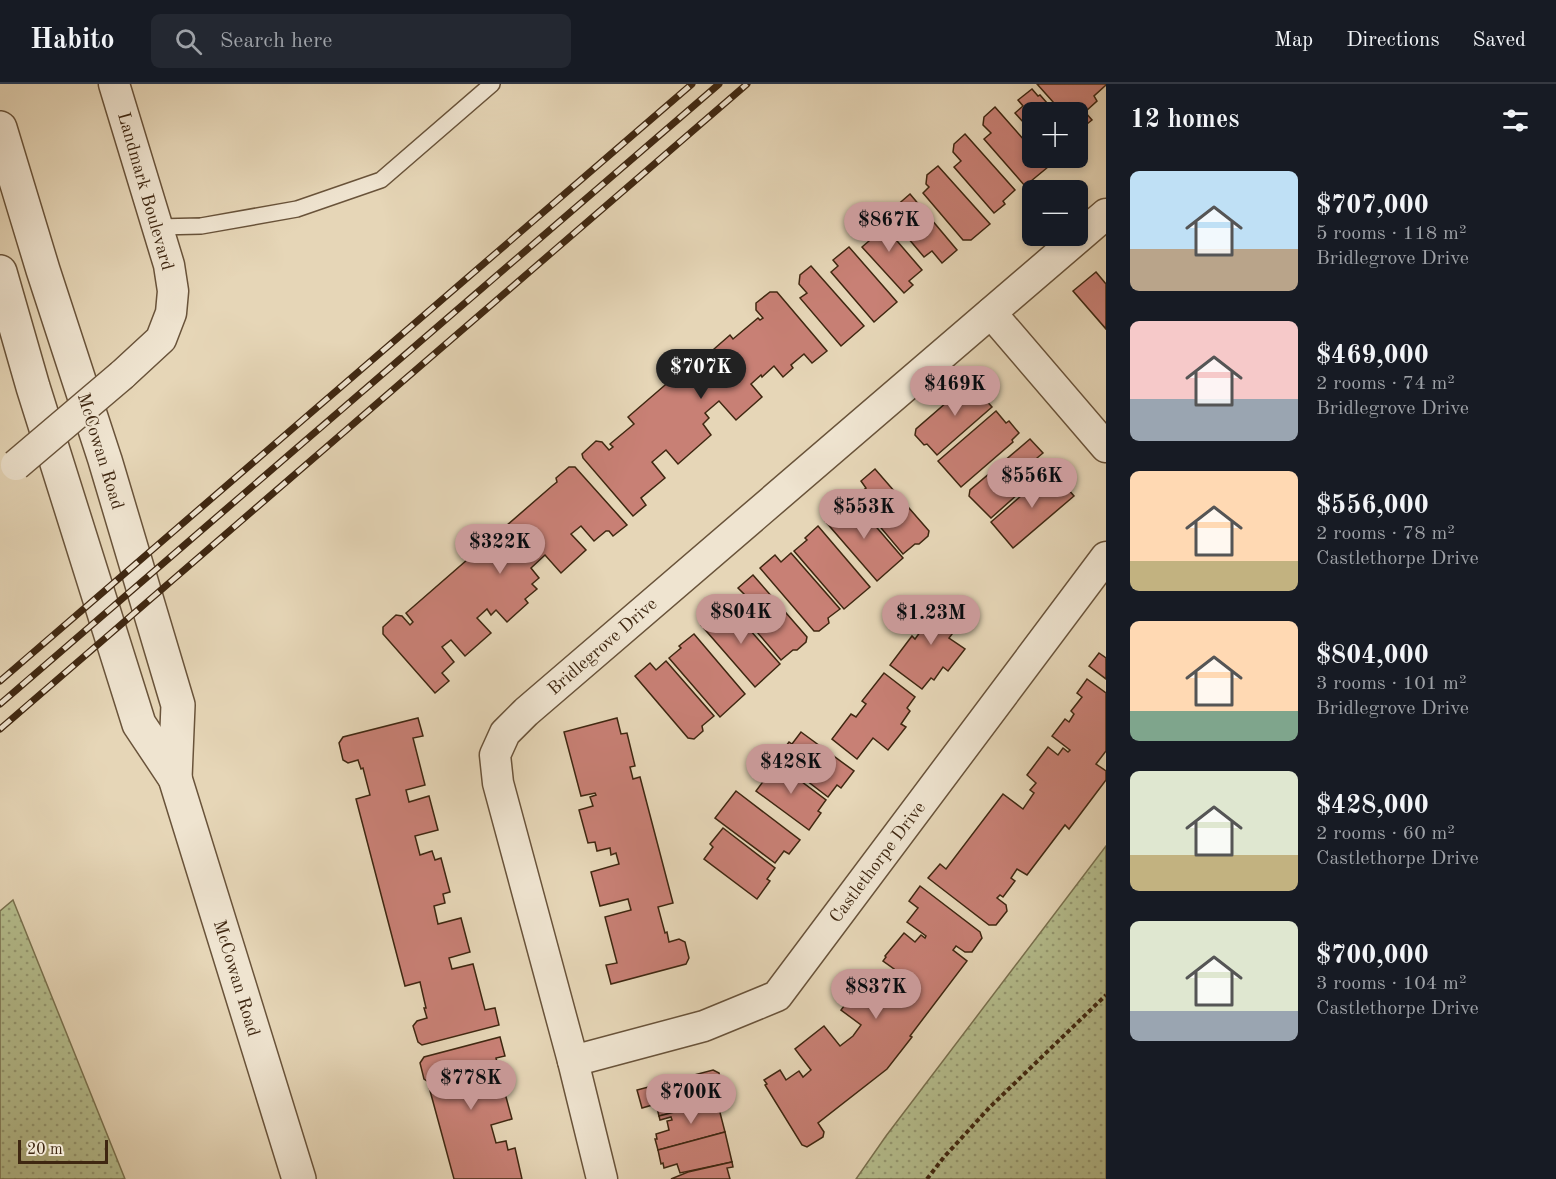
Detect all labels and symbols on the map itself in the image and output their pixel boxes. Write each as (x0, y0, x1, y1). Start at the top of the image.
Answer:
street label: Landmark Boulevard (114, 110, 176, 272)
pin: $867K (847, 202, 931, 253)
pin: $707K (659, 349, 743, 400)
pin: $469K (913, 366, 997, 417)
street label: McCowan Road (74, 391, 126, 512)
pin: $556K (990, 458, 1074, 509)
pin: $553K (822, 489, 906, 540)
pin: $322K (458, 524, 542, 575)
pin: $804K (699, 594, 783, 645)
street label: Bridlegrove Drive (545, 595, 661, 699)
pin: $1.23M (882, 595, 980, 646)
pin: $428K (749, 744, 833, 795)
street label: Castlethorpe Drive (827, 799, 929, 927)
street label: McCowan Road (210, 918, 262, 1039)
pin: $837K (834, 969, 918, 1020)
pin: $778K (429, 1060, 513, 1111)
pin: $700K (649, 1074, 733, 1125)
scale bar (18, 1137, 108, 1164)

